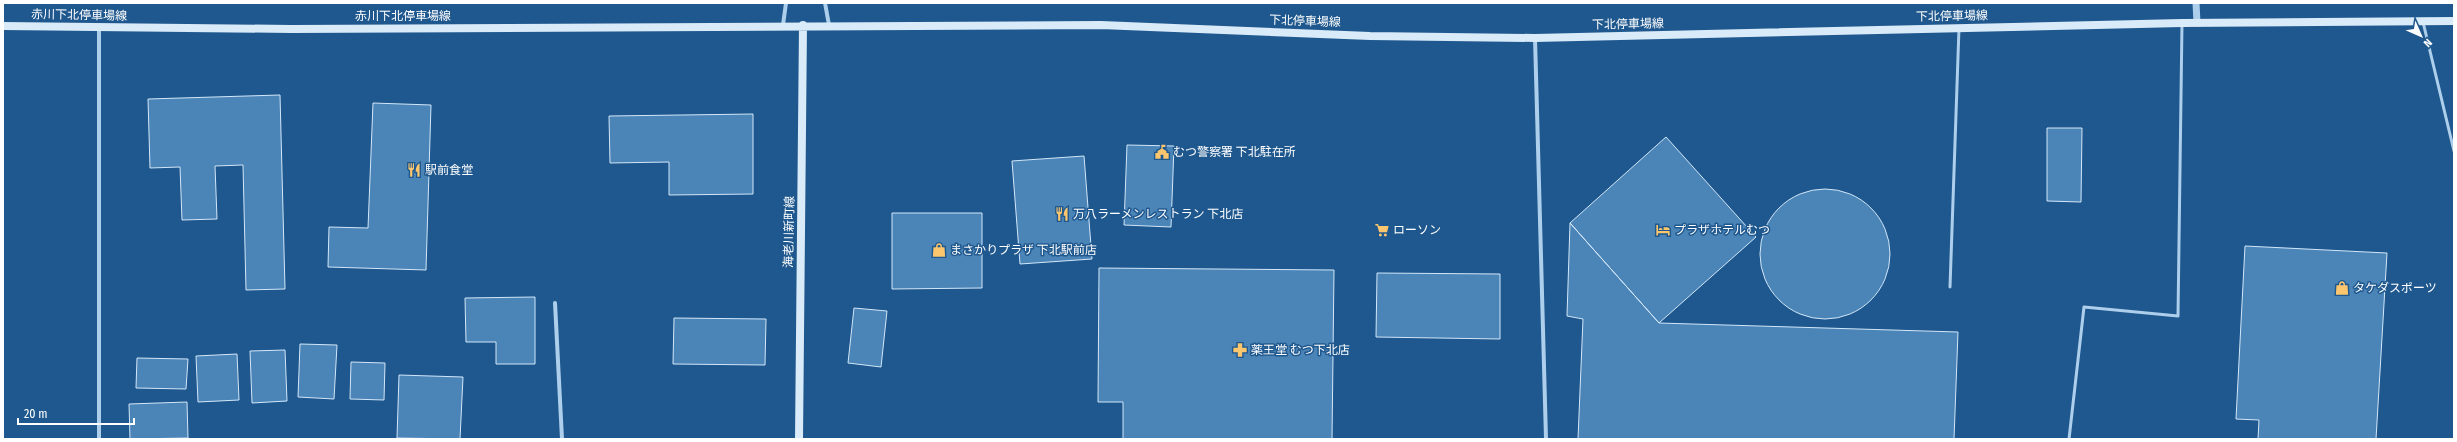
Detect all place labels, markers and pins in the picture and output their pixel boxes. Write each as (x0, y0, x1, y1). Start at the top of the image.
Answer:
public building icon: むつ警察署 下北駐在所 (1154, 144, 1170, 160)
place label: むつ警察署 下北駐在所 (1173, 145, 1296, 159)
restaurant icon: 駅前食堂 (406, 162, 422, 178)
place label: 駅前食堂 (425, 163, 473, 177)
restaurant icon: 万八ラーメンレストラン 下北店 (1054, 206, 1070, 222)
place label: 万八ラーメンレストラン 下北店 (1073, 207, 1243, 221)
supermarket icon: ローソン (1374, 222, 1390, 238)
hotel icon: プラザホテルむつ (1655, 222, 1671, 238)
place label: ローソン (1393, 223, 1441, 237)
place label: プラザホテルむつ (1674, 223, 1770, 237)
shop icon: まさかりプラザ 下北駅前店 (931, 242, 947, 258)
place label: まさかりプラザ 下北駅前店 (950, 243, 1097, 257)
shop icon: タケダスポーツ (2334, 280, 2350, 296)
place label: タケダスポーツ (2353, 281, 2437, 295)
pharmacy icon: 薬王堂 むつ下北店 (1232, 342, 1248, 358)
place label: 薬王堂 むつ下北店 (1251, 343, 1350, 357)

